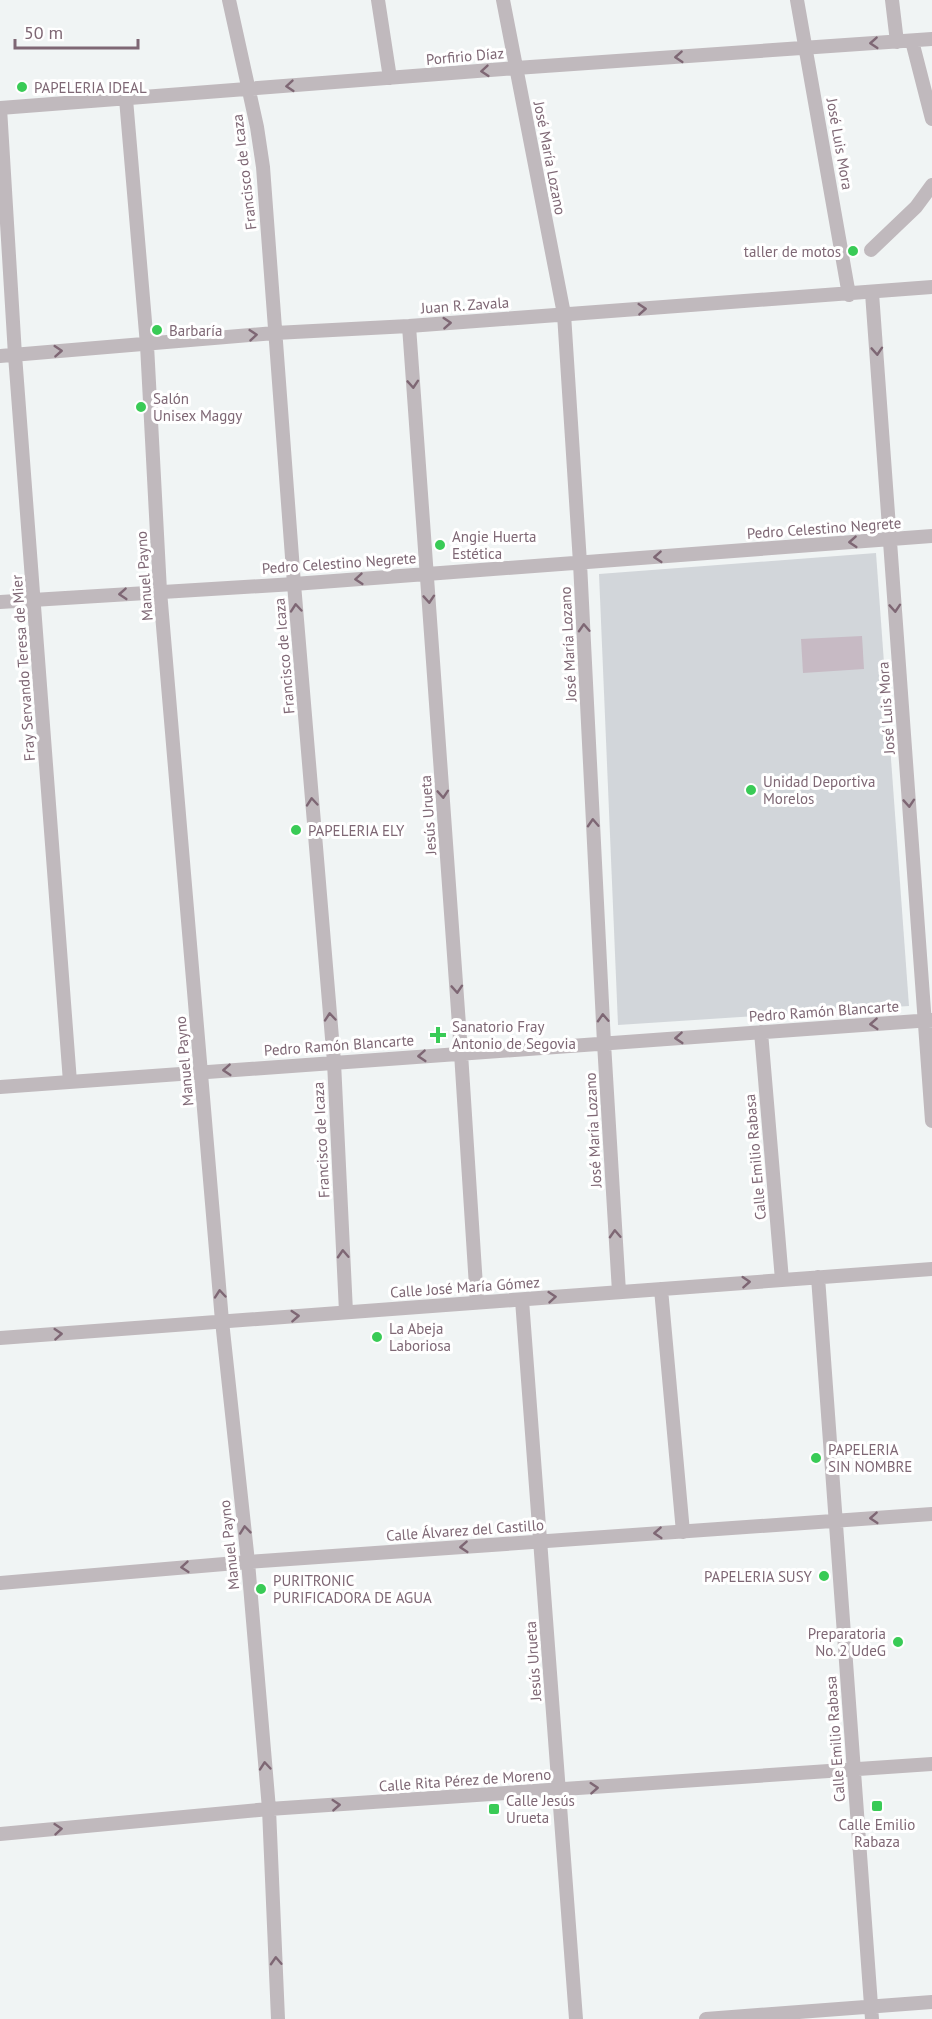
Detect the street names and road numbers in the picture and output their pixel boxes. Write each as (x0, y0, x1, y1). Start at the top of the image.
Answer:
street label: Porfirio Díaz (425, 43, 505, 69)
street label: José Luis Mora (822, 96, 857, 191)
street label: José María Lozano (529, 99, 570, 216)
street label: Francisco de Icaza (227, 113, 261, 231)
street label: Juan R. Zavala (419, 292, 510, 318)
street label: Pedro Celestino Negrete (746, 513, 902, 543)
street label: Manuel Payno (131, 530, 157, 622)
street label: Pedro Celestino Negrete (261, 548, 417, 578)
street label: Fray Servando Teresa de Mier (7, 574, 39, 762)
street label: José María Lozano (555, 586, 581, 703)
street label: Francisco de Icaza (269, 597, 299, 715)
street label: José Luis Mora (873, 661, 899, 756)
street label: Jesús Urueta (416, 775, 440, 856)
street label: Pedro Ramón Blancarte (748, 996, 900, 1026)
street label: Manuel Payno (171, 1015, 197, 1107)
street label: Pedro Ramón Blancarte (263, 1030, 415, 1060)
street label: José María Lozano (580, 1072, 606, 1189)
street label: Francisco de Icaza (308, 1081, 334, 1199)
street label: Calle Emilio Rabasa (740, 1093, 770, 1221)
street label: Calle José María Gómez (390, 1272, 540, 1302)
street label: Manuel Payno (215, 1499, 243, 1591)
street label: Calle Álvarez del Castillo (385, 1515, 545, 1545)
street label: Jesús Urueta (521, 1621, 545, 1702)
street label: Calle Emilio Rabasa (821, 1675, 849, 1803)
street label: Calle Rita Pérez de Moreno (378, 1765, 552, 1795)

